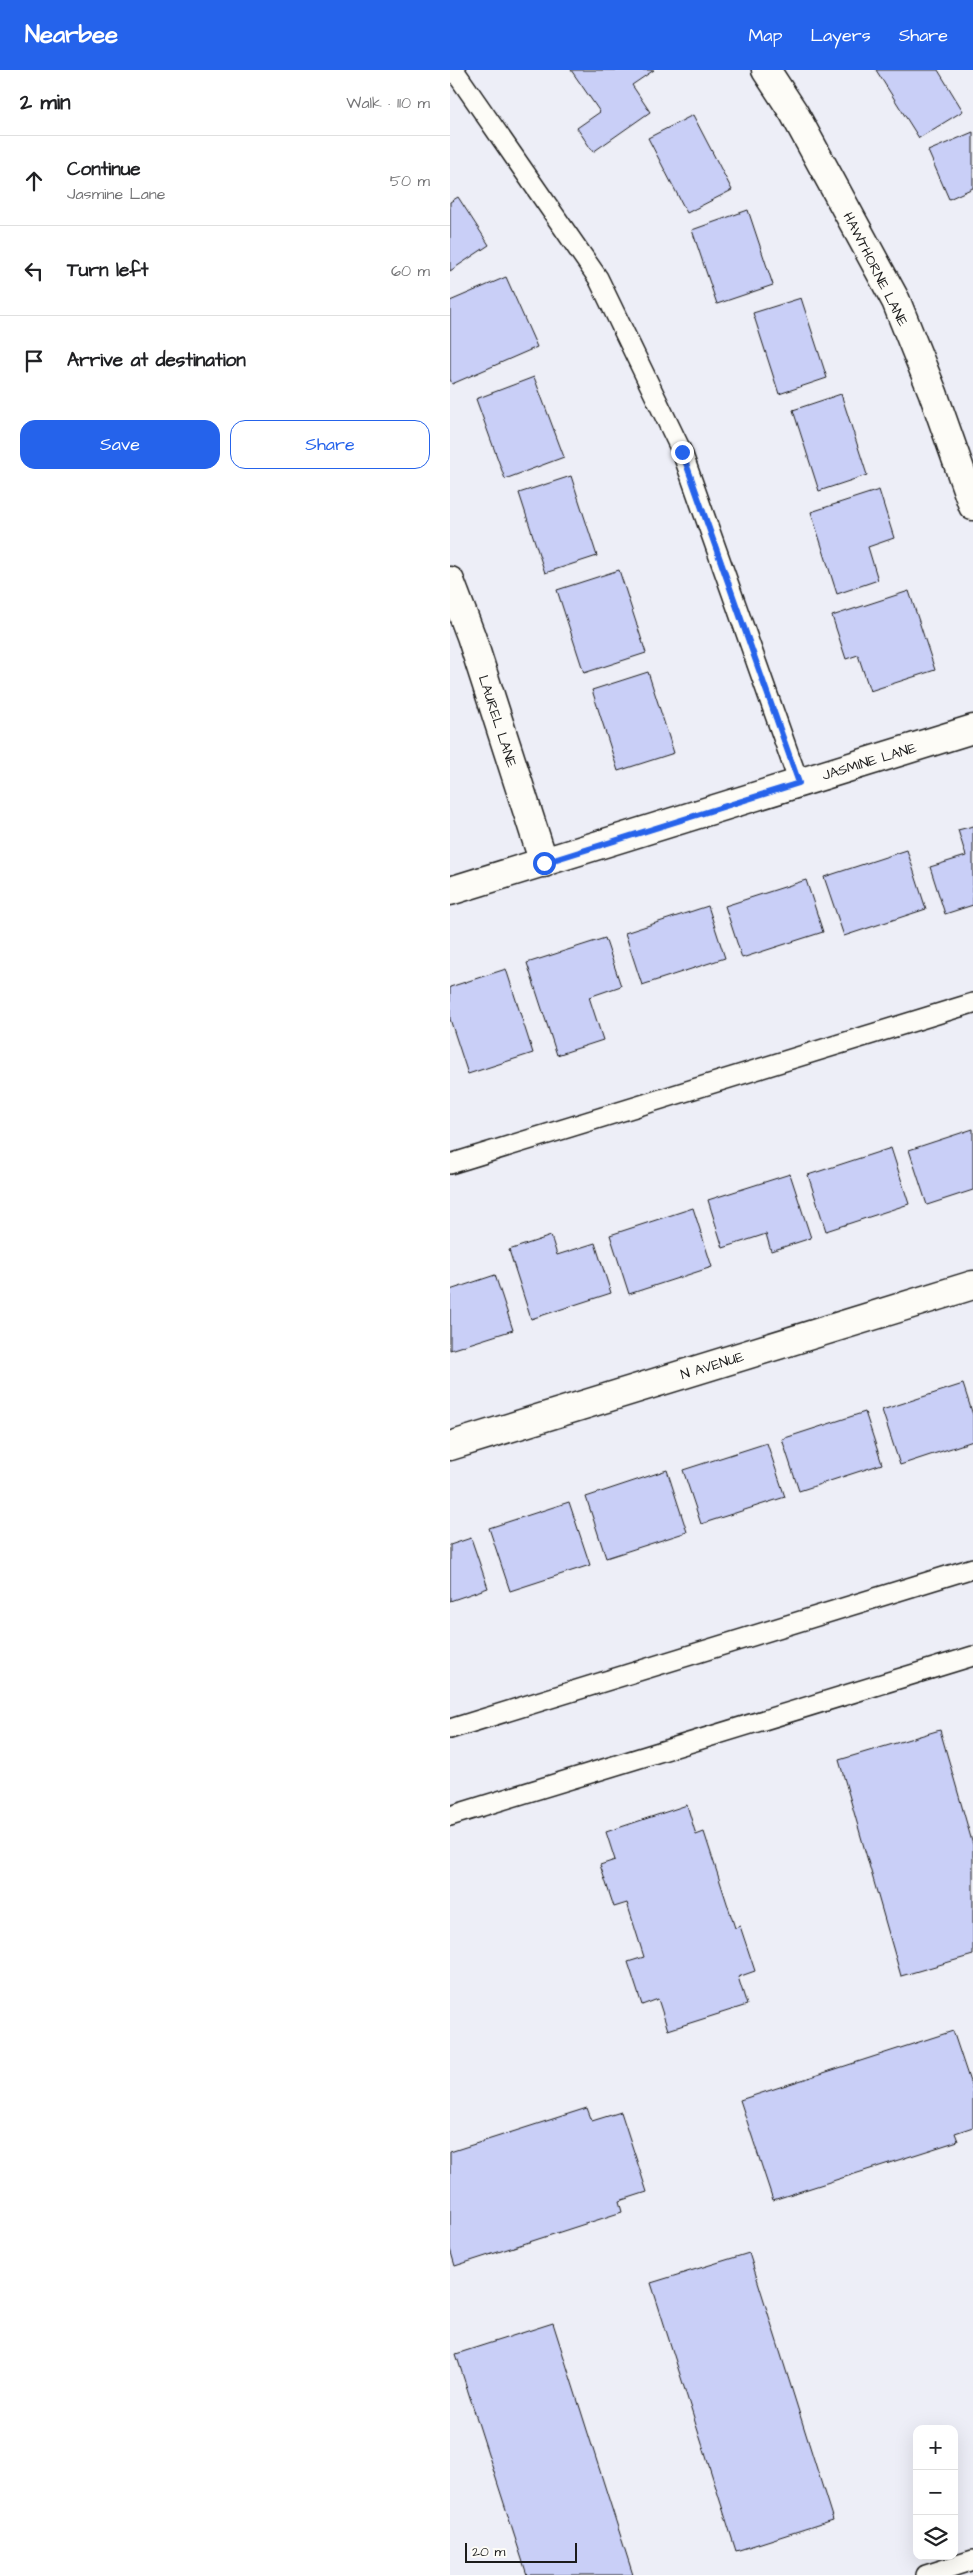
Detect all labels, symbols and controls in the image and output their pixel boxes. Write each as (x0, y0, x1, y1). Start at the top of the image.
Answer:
text: Nearbee (25, 18, 118, 52)
text: Map (748, 23, 782, 48)
text: Layers (810, 23, 871, 48)
text: Share (899, 23, 948, 48)
text: 2 min (20, 88, 70, 117)
text: Walk · 110 m (346, 92, 430, 114)
text: Continue (67, 156, 141, 183)
icon: ahead (20, 167, 48, 195)
text: 50 m (390, 170, 430, 192)
text: Jasmine Lane (67, 183, 165, 205)
street label: HAWTHORNE LANE (838, 209, 913, 331)
icon: left (20, 257, 48, 285)
text: Turn left (67, 257, 148, 284)
text: 60 m (391, 260, 430, 282)
icon: arrive (20, 347, 48, 375)
text: Arrive at destination (67, 347, 246, 374)
button: Save (20, 420, 220, 469)
button: Share (230, 420, 430, 469)
route end (671, 441, 694, 464)
street label: LAUREL LANE (473, 673, 522, 771)
street label: JASMINE LANE (820, 738, 920, 786)
route start (533, 852, 556, 875)
street label: N AVENUE (678, 1347, 747, 1385)
map controls (913, 2425, 958, 2560)
button: + (913, 2425, 958, 2470)
button: − (913, 2470, 958, 2515)
button: layers (913, 2515, 958, 2560)
scale bar (465, 2540, 578, 2563)
text: 20 m (472, 2542, 505, 2562)

